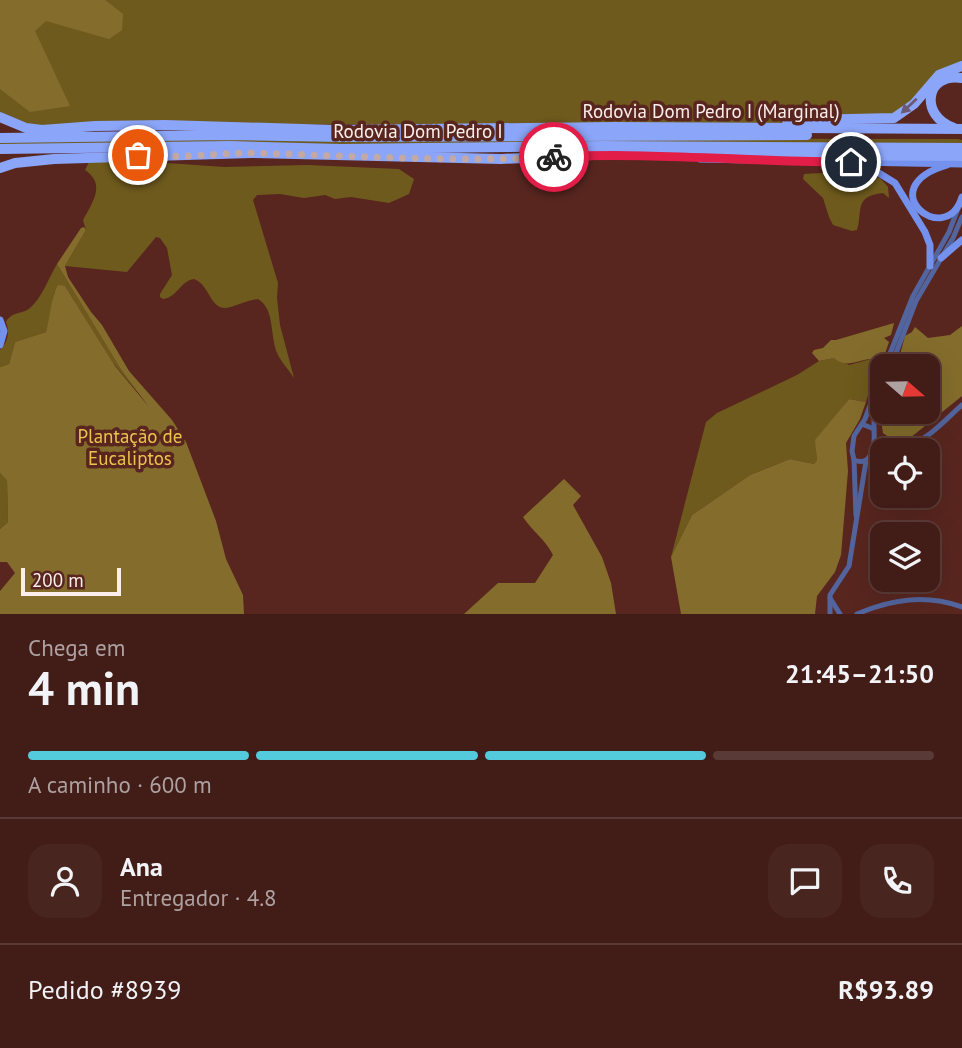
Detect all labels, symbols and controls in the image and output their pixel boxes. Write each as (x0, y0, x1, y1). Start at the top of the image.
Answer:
one-way arrow (901, 98, 918, 115)
street label: Rodovia Dom Pedro I (Marginal) (583, 99, 839, 123)
street label: Rodovia Dom Pedro I (333, 119, 503, 143)
courier (519, 122, 589, 192)
pin (108, 125, 168, 185)
pin (821, 132, 881, 192)
icon: bag (119, 136, 157, 174)
icon: bike (535, 138, 573, 176)
icon: home (832, 143, 870, 181)
north arrow (870, 354, 940, 424)
map controls (870, 354, 940, 592)
park label: Plantação de Eucaliptos (78, 424, 182, 470)
button: locate (870, 438, 940, 508)
button: layers (870, 522, 940, 592)
scale bar (21, 565, 121, 597)
text: 200 m (32, 568, 84, 592)
text: Chega em (28, 633, 125, 662)
text: 21:45–21:50 (785, 657, 934, 690)
text: 4 min (28, 658, 140, 718)
text: A caminho · 600 m (28, 770, 212, 799)
button: person (28, 844, 102, 918)
button: chat (768, 844, 842, 918)
button: phone (860, 844, 934, 918)
text: Ana (120, 850, 163, 883)
text: Entregador · 4.8 (120, 883, 277, 912)
text: Pedido #8939 (28, 973, 181, 1006)
text: R$93.89 (838, 973, 934, 1006)

